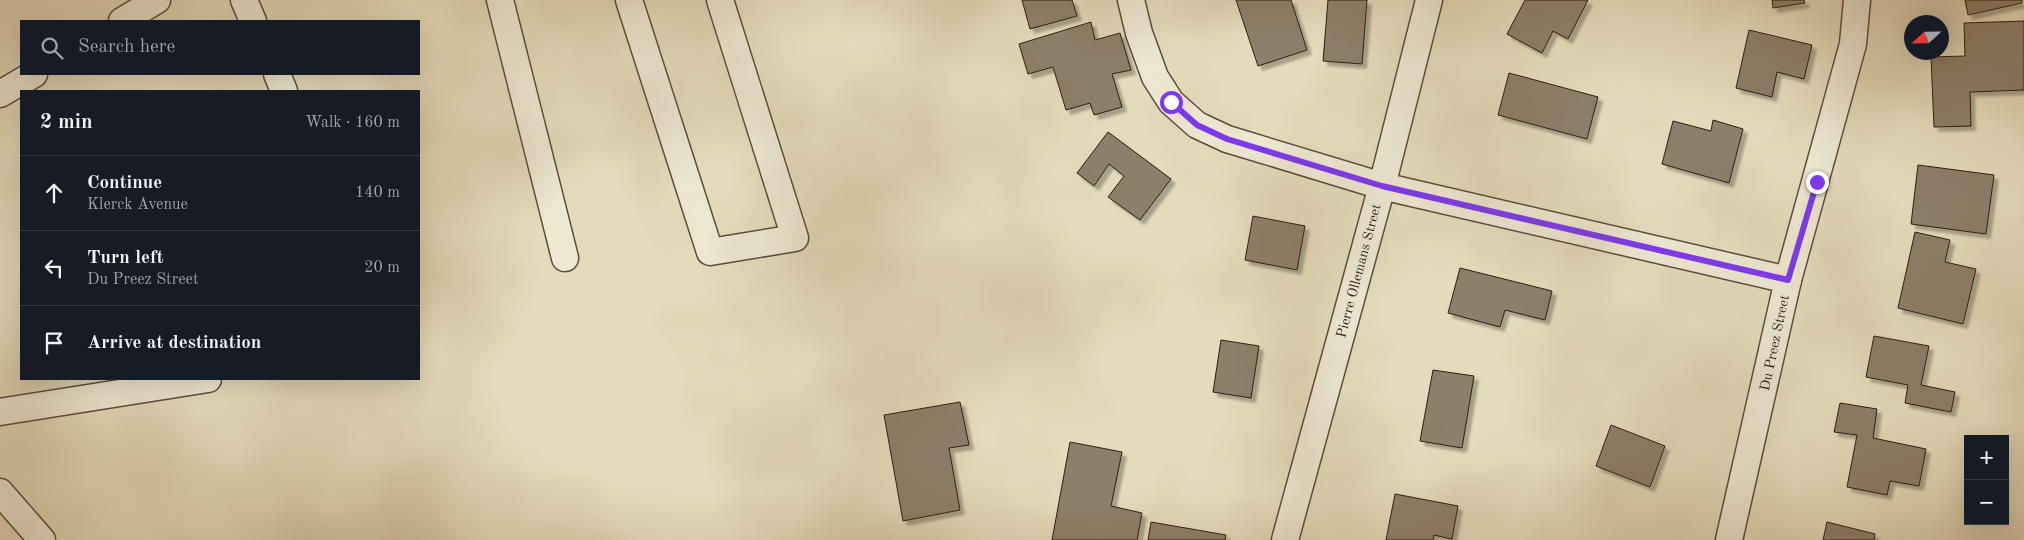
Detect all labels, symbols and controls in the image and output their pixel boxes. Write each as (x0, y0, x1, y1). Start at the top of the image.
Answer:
north arrow (1904, 15, 1949, 60)
search box (20, 20, 420, 75)
icon: search (38, 34, 66, 62)
text: Search here (78, 38, 175, 57)
route start (1160, 91, 1183, 114)
text: 2 min (40, 112, 93, 133)
text: Walk · 160 m (305, 115, 400, 131)
route end (1806, 171, 1829, 194)
text: Continue (87, 174, 162, 193)
icon: ahead (40, 179, 68, 207)
text: 140 m (355, 185, 400, 201)
text: Klerck Avenue (87, 197, 188, 213)
street label: Pierre Ollemans Street (1334, 202, 1384, 339)
text: Turn left (87, 249, 164, 268)
icon: left (40, 254, 68, 282)
text: 20 m (364, 260, 400, 276)
text: Du Preez Street (87, 272, 199, 288)
street label: Du Preez Street (1758, 294, 1792, 392)
icon: arrive (40, 329, 68, 357)
text: Arrive at destination (87, 334, 261, 353)
map controls (1964, 435, 2009, 525)
button: + (1964, 435, 2009, 480)
button: − (1964, 480, 2009, 525)

